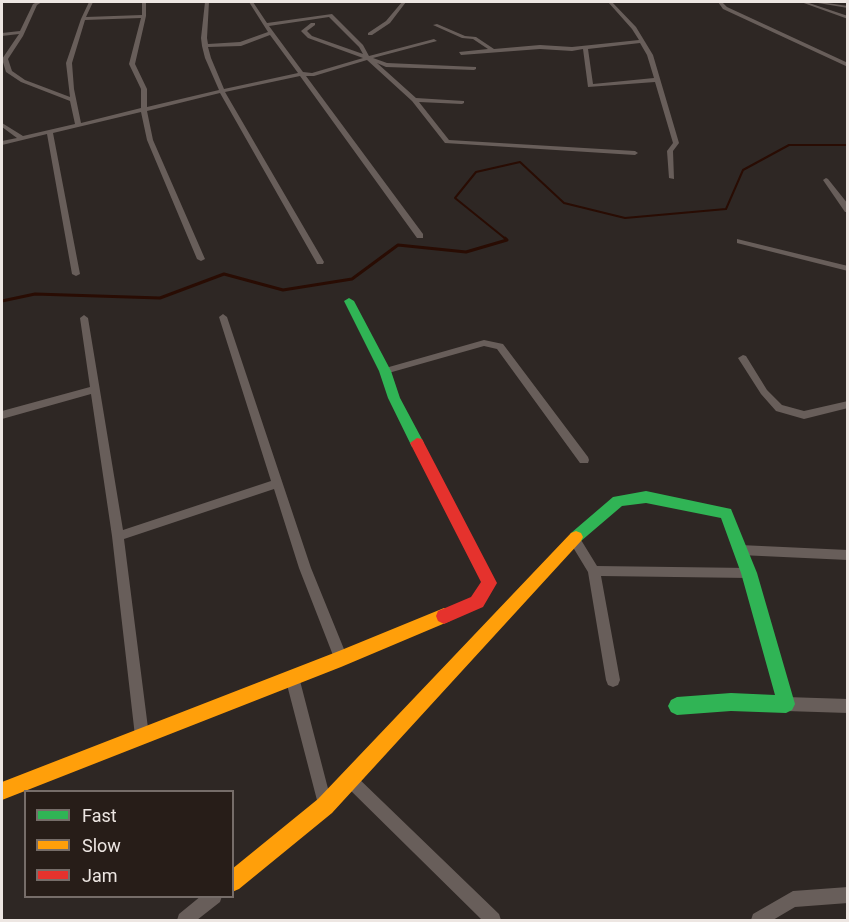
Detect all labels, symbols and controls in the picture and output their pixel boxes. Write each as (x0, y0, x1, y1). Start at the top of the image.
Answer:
legend (24, 790, 234, 898)
text: Fast (82, 805, 117, 826)
text: Slow (82, 835, 121, 856)
text: Jam (82, 865, 118, 886)

